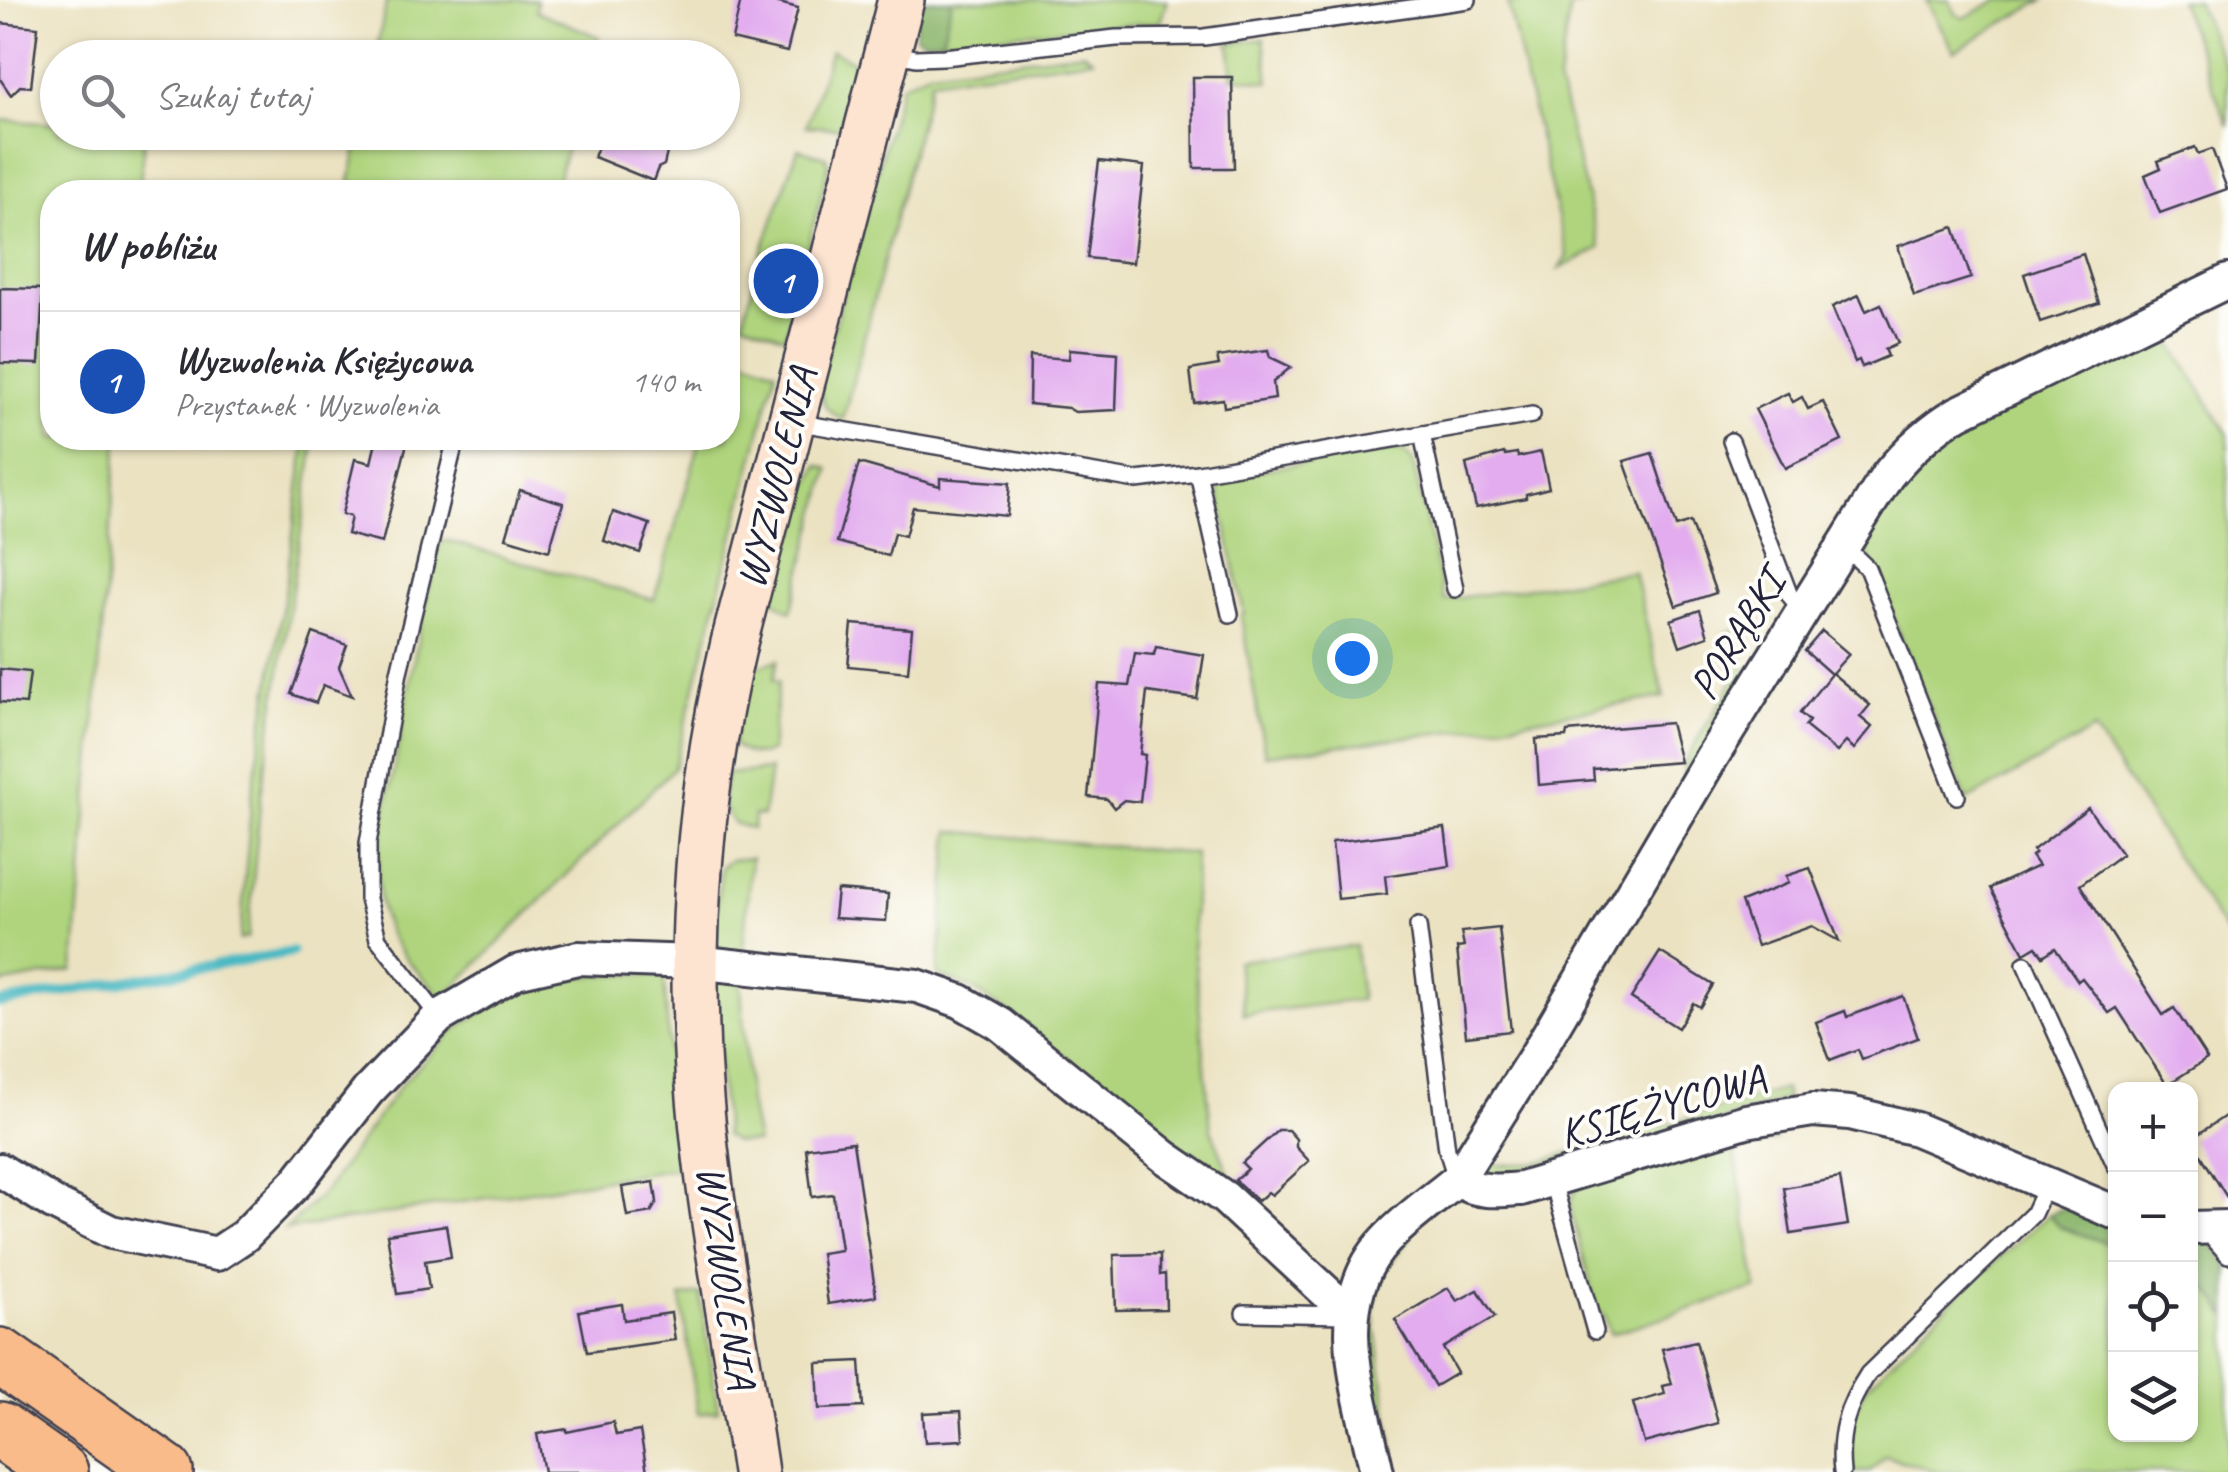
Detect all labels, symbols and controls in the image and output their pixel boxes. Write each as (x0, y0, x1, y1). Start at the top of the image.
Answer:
search box (40, 40, 740, 150)
icon: search (75, 68, 130, 123)
text: Szukaj tutaj (155, 72, 310, 119)
text: W pobliżu (80, 219, 215, 272)
pin: 1 (754, 244, 818, 318)
text: Wyzwolenia Księżycowa (175, 337, 472, 384)
text: 1 (105, 361, 120, 402)
text: 140 m (631, 361, 700, 402)
street label: WYZWOLENIA (724, 361, 830, 593)
text: Przystanek · Wyzwolenia (175, 384, 439, 425)
street label: PORĄBKI (1677, 553, 1802, 709)
your location (1327, 633, 1378, 684)
street label: KSIĘŻYCOWA (1553, 1051, 1772, 1161)
map controls (2108, 1082, 2198, 1442)
button: + (2108, 1082, 2198, 1172)
street label: WYZWOLENIA (684, 1162, 768, 1394)
button: − (2108, 1172, 2198, 1262)
button: locate (2108, 1262, 2198, 1352)
button: layers (2108, 1352, 2198, 1442)

